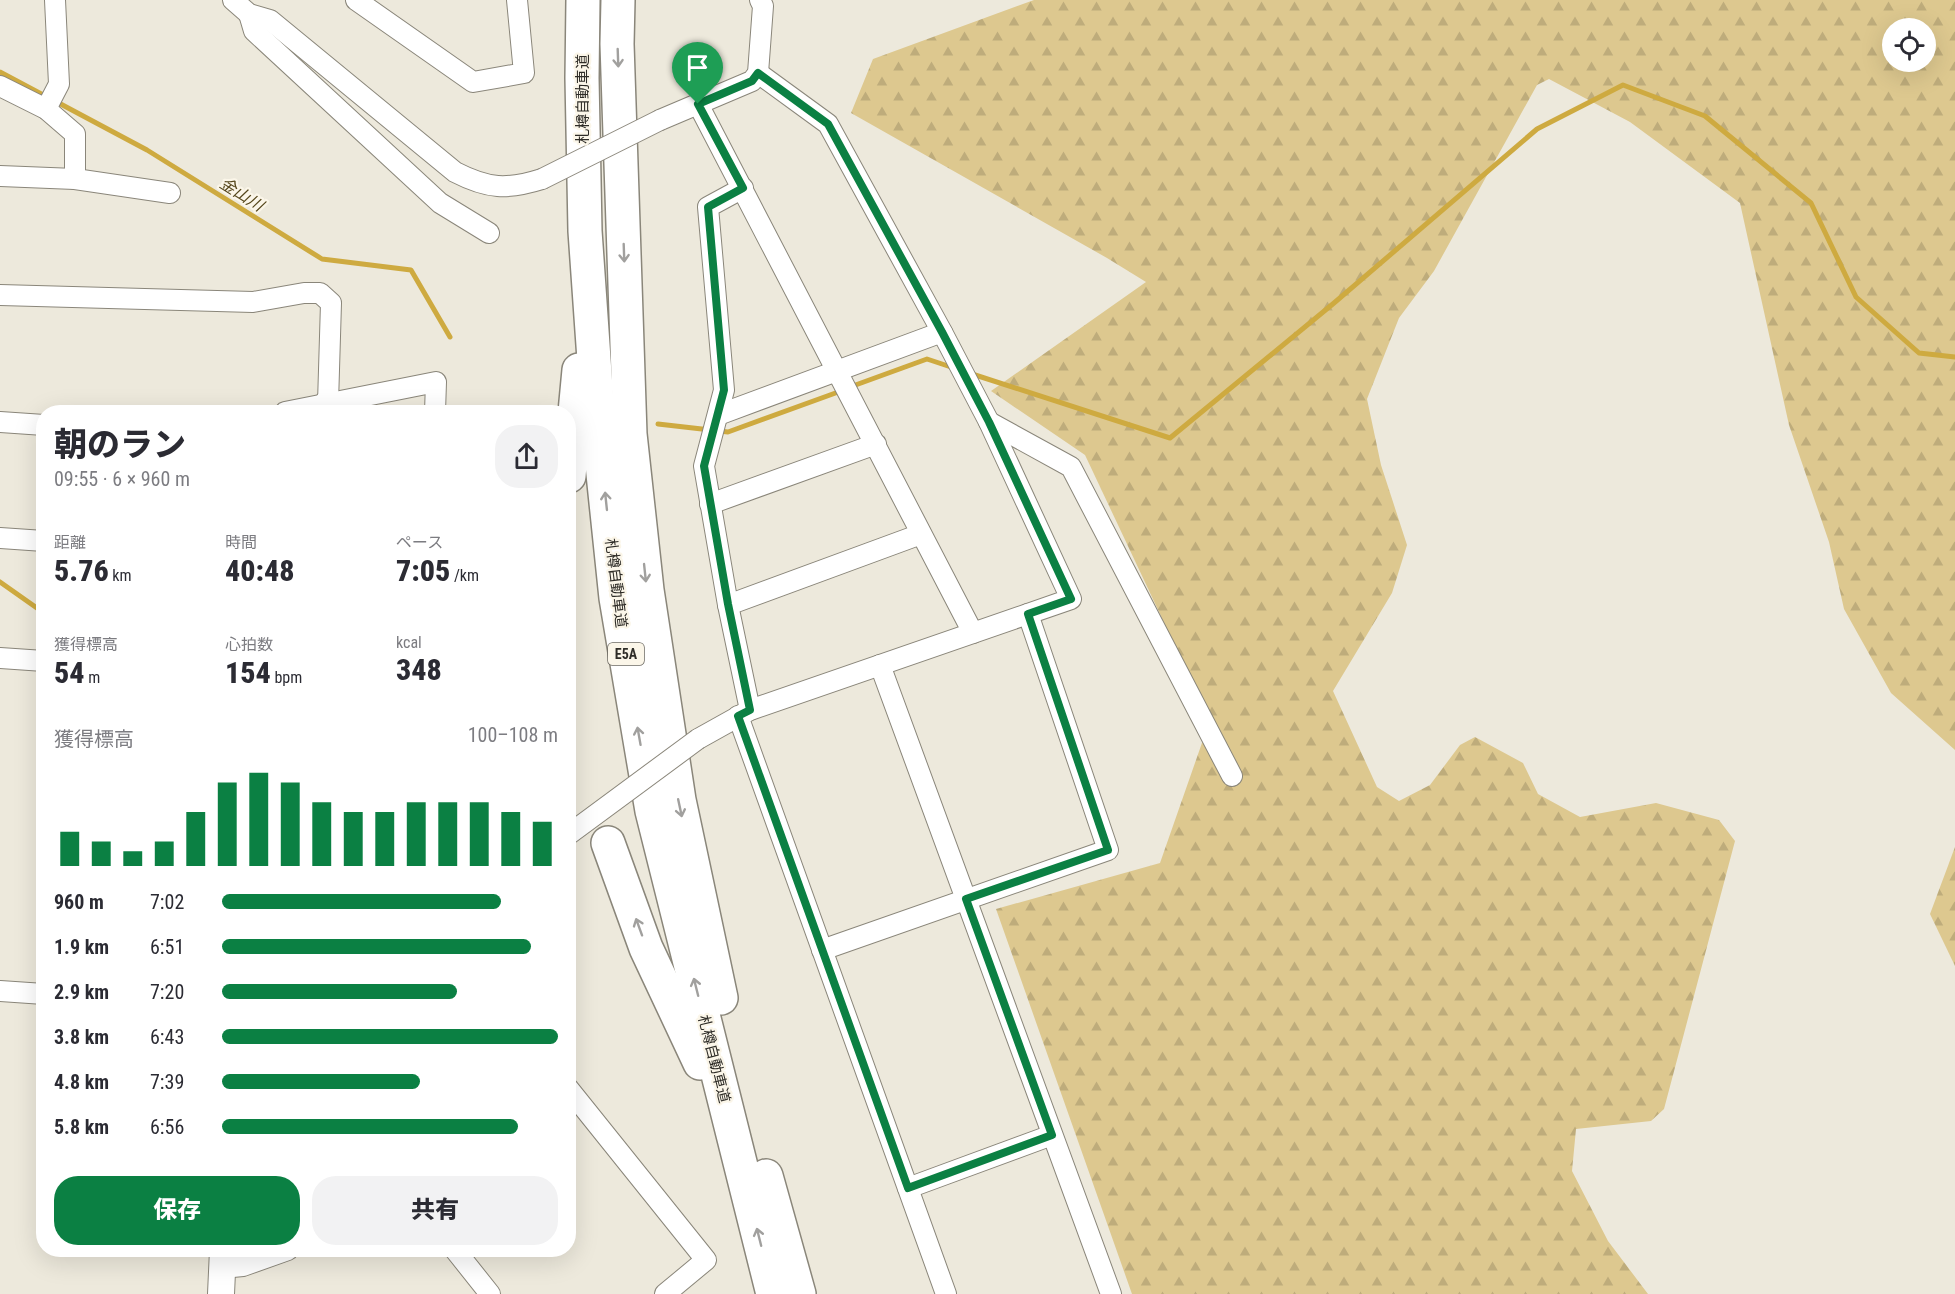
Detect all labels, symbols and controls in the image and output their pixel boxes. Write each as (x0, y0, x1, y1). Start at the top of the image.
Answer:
map controls (1882, 18, 1936, 72)
button: locate (1882, 18, 1936, 72)
pin (672, 42, 723, 104)
one-way arrow (612, 48, 624, 68)
icon: arrive (681, 51, 714, 84)
street label: 札樽自動車道 (574, 54, 592, 144)
water label: 金山川 (216, 174, 269, 216)
one-way arrow (618, 243, 630, 263)
text: 朝のラン (54, 425, 186, 464)
button: share (495, 425, 558, 488)
text: 09:55 · 6 × 960 m (54, 467, 190, 491)
one-way arrow (600, 492, 611, 511)
text: 距離 (54, 533, 86, 552)
text: 時間 (225, 533, 257, 552)
text: ペース (396, 533, 443, 552)
street label: 札樽自動車道 (602, 537, 630, 629)
text: 5.76 (54, 553, 109, 588)
text: 40:48 (225, 553, 294, 588)
text: 7:05 (396, 553, 450, 588)
one-way arrow (640, 563, 651, 583)
text: km (109, 566, 132, 585)
text: /km (450, 566, 479, 585)
text: kcal (396, 633, 422, 652)
text: 獲得標高 (54, 635, 118, 654)
text: 心拍数 (225, 635, 273, 654)
road number: E5A (608, 643, 644, 665)
text: 348 (396, 652, 442, 687)
text: 54 (54, 655, 85, 690)
text: 154 (225, 655, 271, 690)
text: m (85, 668, 100, 687)
text: bpm (271, 668, 302, 687)
text: 100–108 m (468, 723, 558, 747)
one-way arrow (633, 726, 644, 746)
text: 獲得標高 (54, 727, 134, 751)
one-way arrow (675, 798, 687, 817)
text: 960 m (54, 890, 104, 914)
text: 7:02 (150, 890, 184, 914)
one-way arrow (632, 918, 643, 937)
text: 1.9 km (54, 935, 109, 959)
text: 6:51 (150, 935, 184, 959)
one-way arrow (690, 978, 701, 997)
text: 2.9 km (54, 980, 109, 1004)
text: 7:20 (150, 980, 184, 1004)
street label: 札樽自動車道 (694, 1013, 734, 1105)
text: 3.8 km (54, 1025, 109, 1049)
text: 6:43 (150, 1025, 184, 1049)
text: 4.8 km (54, 1070, 109, 1094)
text: 7:39 (150, 1070, 184, 1094)
text: 5.8 km (54, 1115, 109, 1139)
text: 6:56 (150, 1115, 184, 1139)
button: 保存 (54, 1176, 300, 1245)
button: 共有 (312, 1176, 558, 1245)
one-way arrow (752, 1228, 764, 1247)

